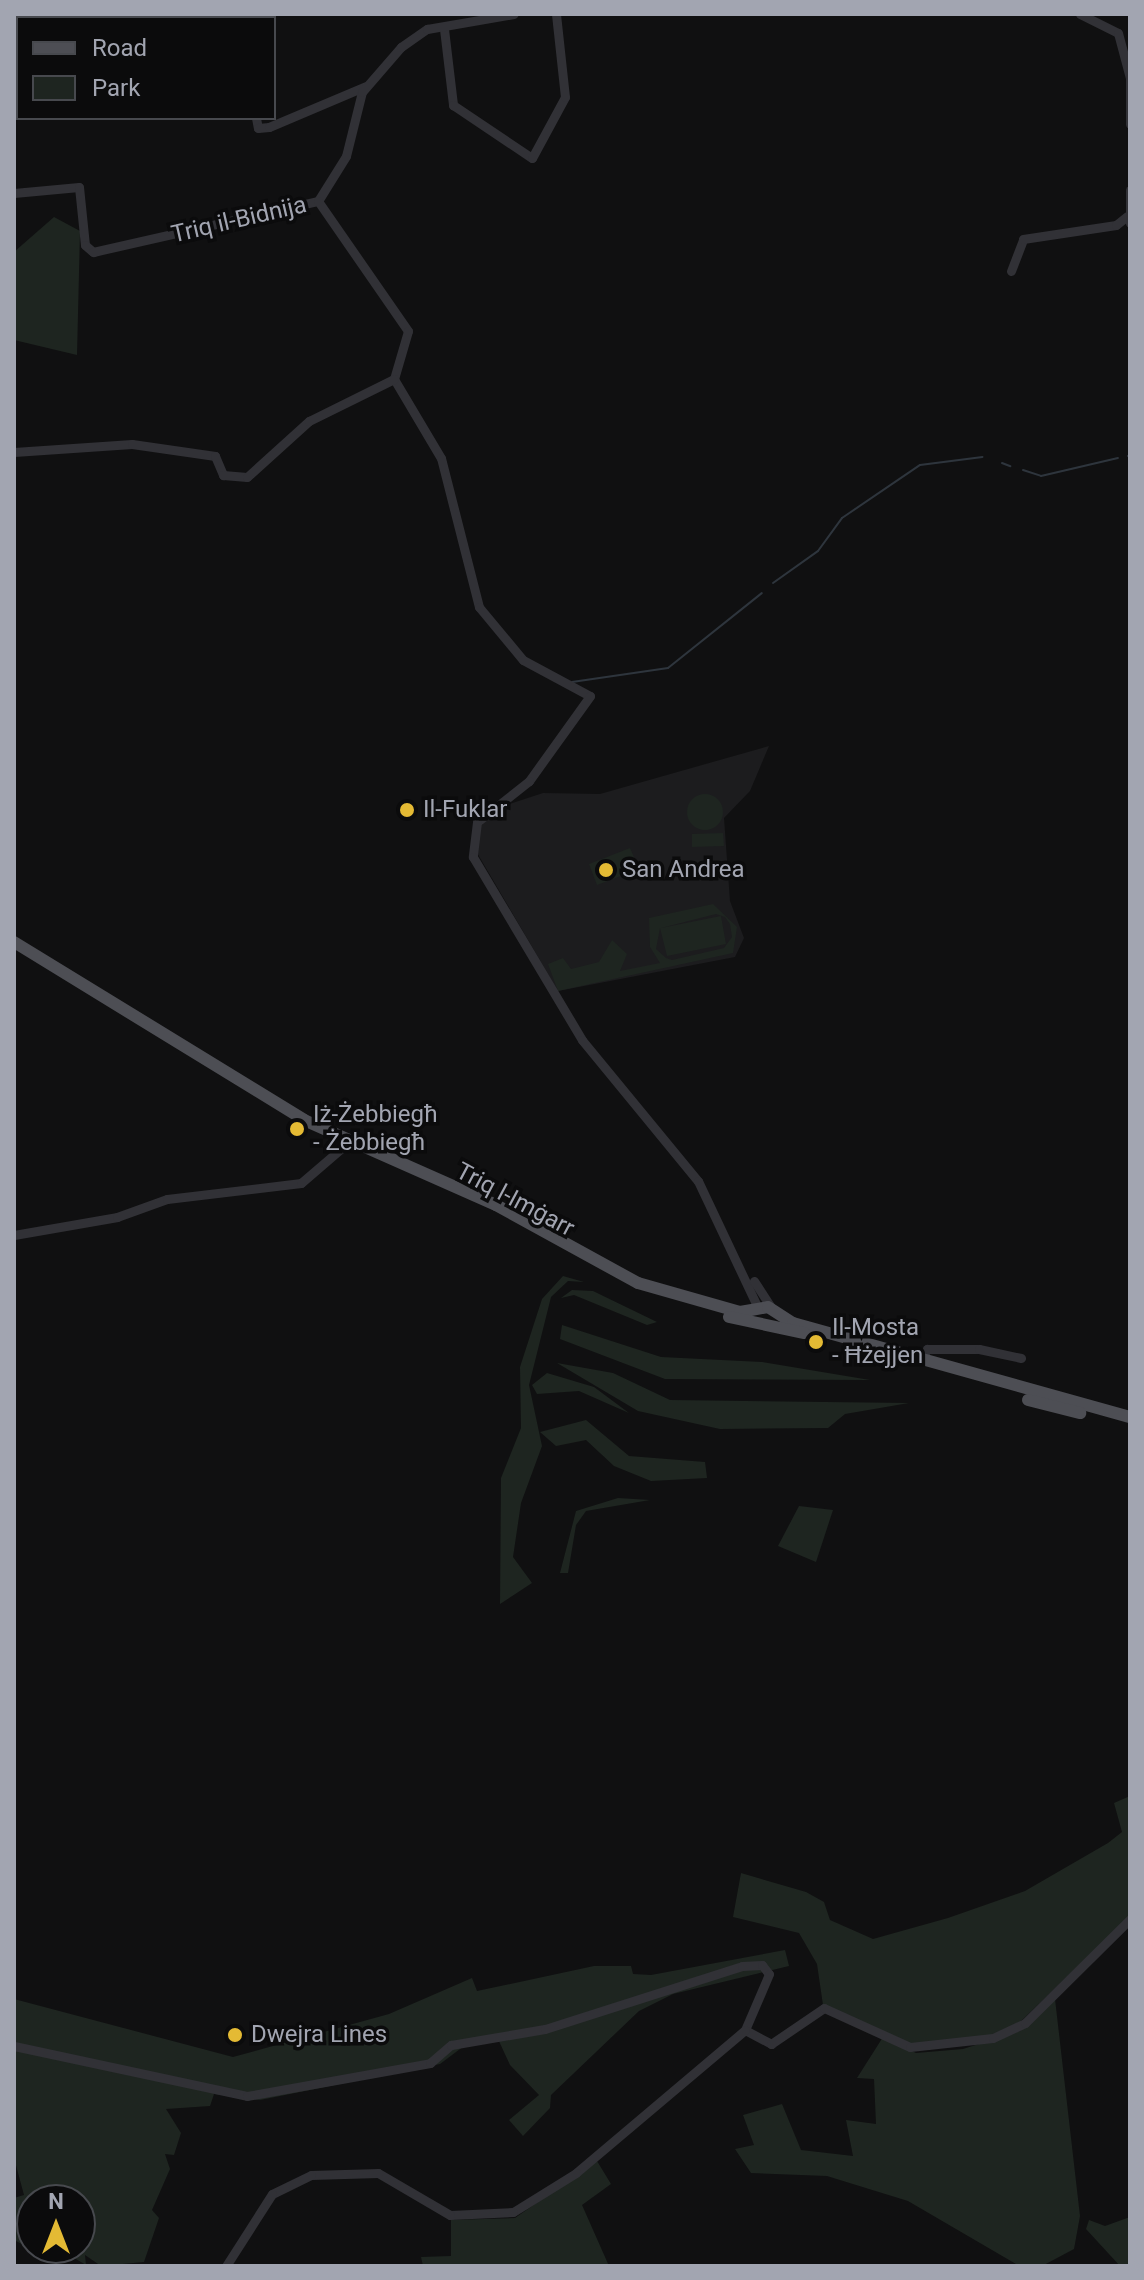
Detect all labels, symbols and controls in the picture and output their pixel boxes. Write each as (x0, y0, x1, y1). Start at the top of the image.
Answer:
legend (16, 16, 276, 120)
text: Road (92, 34, 147, 62)
text: Park (92, 74, 140, 102)
street label: Triq il-Bidnija (169, 191, 309, 249)
place label: Il-Fuklar (423, 796, 507, 824)
marker: Il-Fuklar (398, 801, 416, 819)
place label: San Andrea (622, 856, 745, 884)
marker: San Andrea (597, 861, 615, 879)
place label: Iż-Żebbiegħ - Żebbiegħ (313, 1101, 437, 1157)
marker: Iż-Żebbiegħ - Żebbiegħ (288, 1120, 306, 1138)
street label: Triq l-Imġarr (451, 1157, 579, 1243)
place label: Il-Mosta - Ħżejjen (832, 1314, 923, 1370)
marker: Il-Mosta - Ħżejjen (807, 1333, 825, 1351)
place label: Dwejra Lines (251, 2021, 387, 2049)
marker: Dwejra Lines (226, 2026, 244, 2044)
north arrow (16, 2184, 96, 2264)
text: N (48, 2189, 64, 2214)

